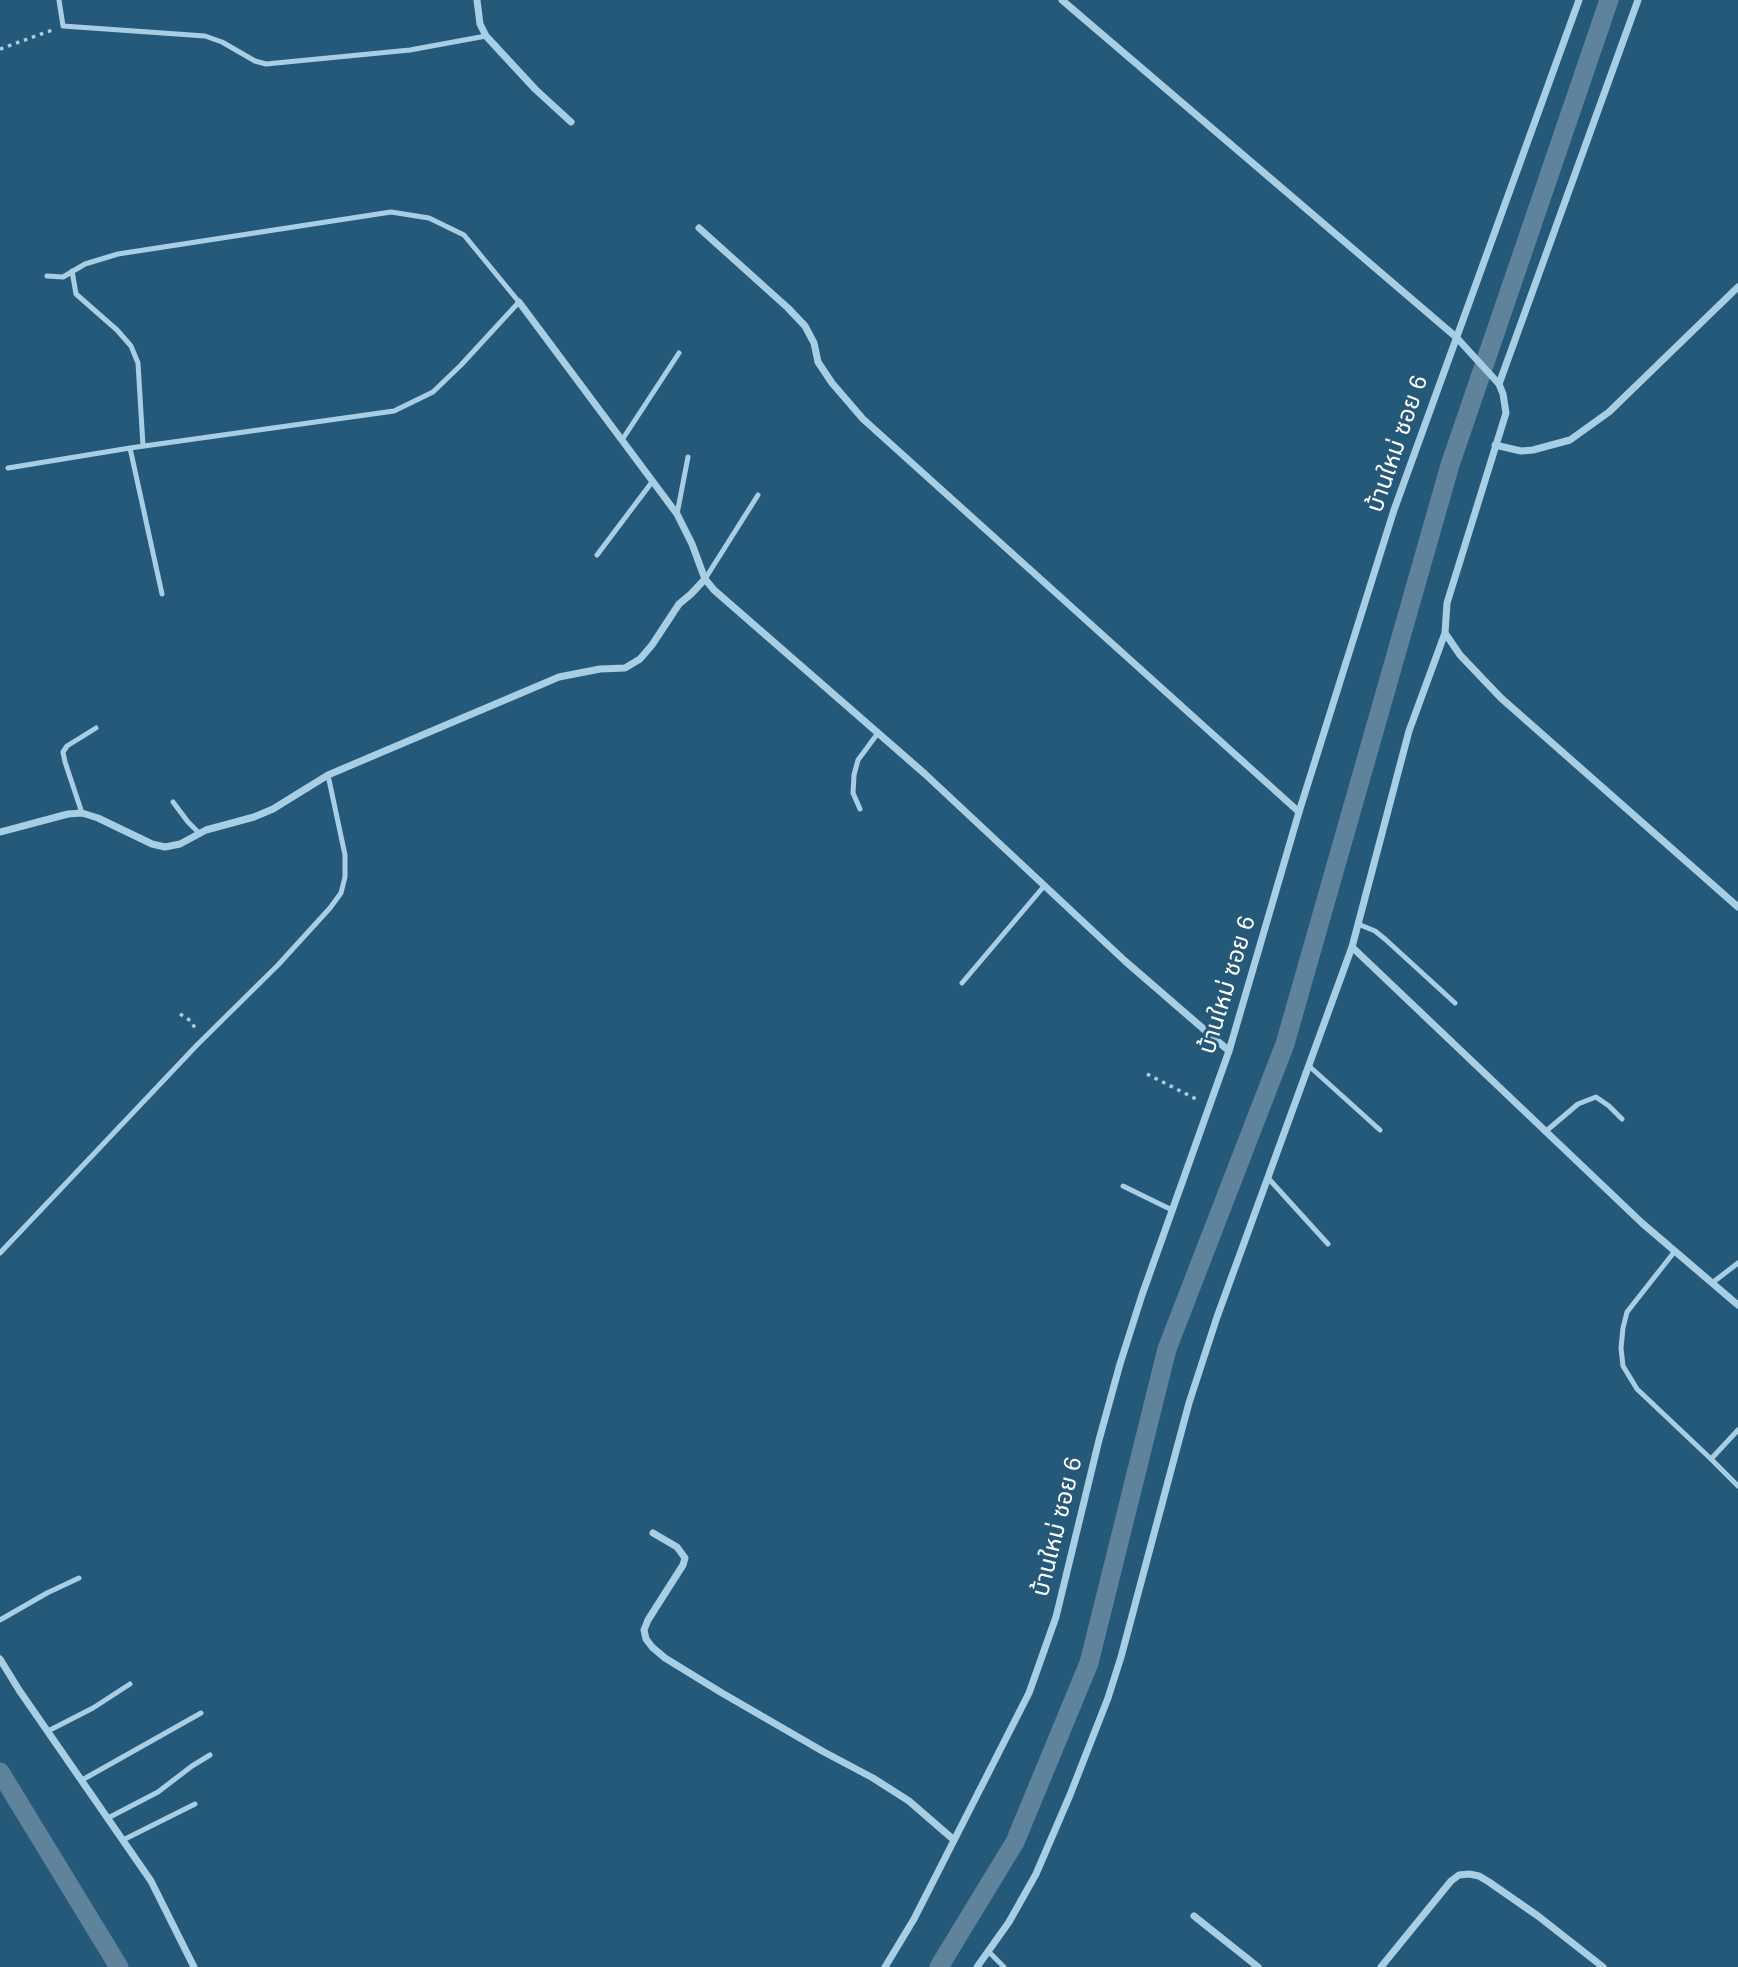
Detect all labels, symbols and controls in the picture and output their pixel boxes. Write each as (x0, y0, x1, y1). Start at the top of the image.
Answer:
street label: บ้านใหม่ ซอย 6 (1361, 372, 1435, 516)
street label: บ้านใหม่ ซอย 6 (1193, 913, 1263, 1057)
street label: บ้านใหม่ ซอย 6 (1027, 1454, 1089, 1600)

